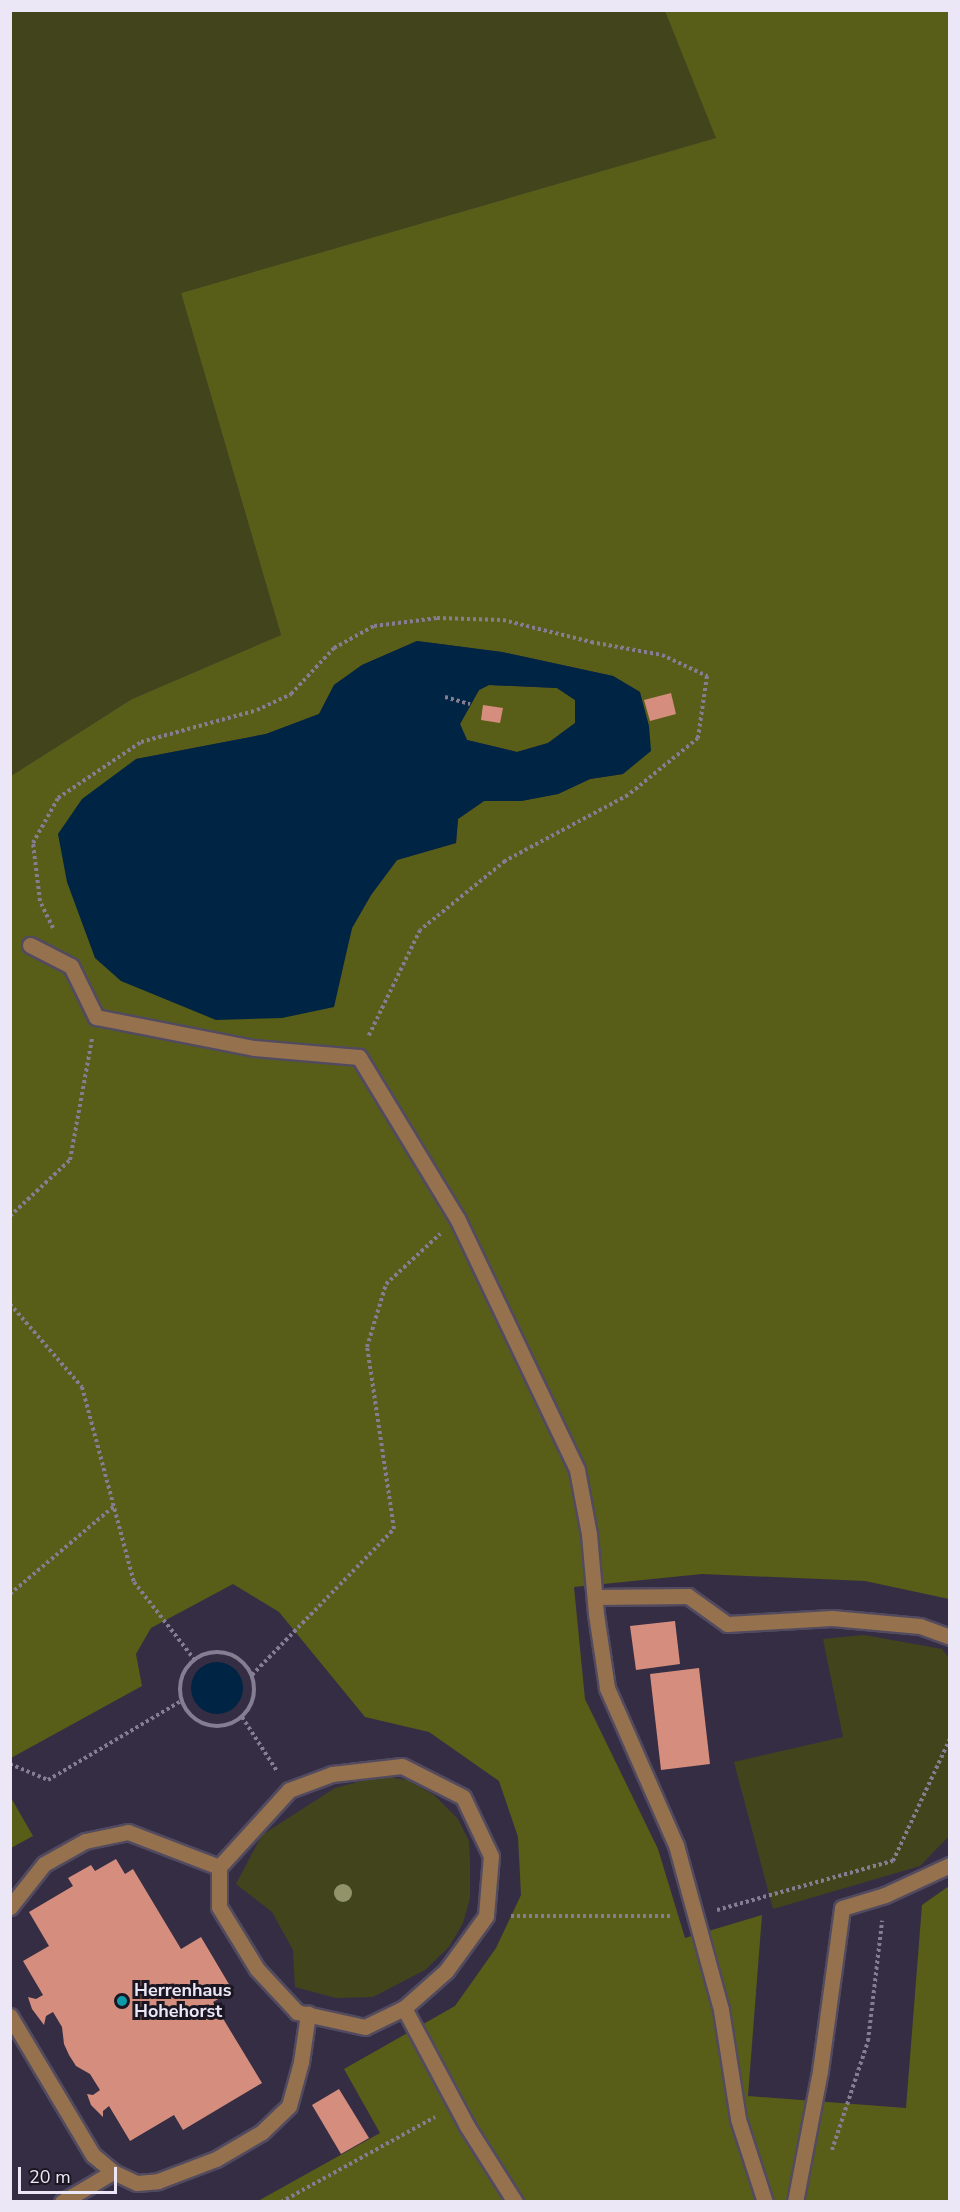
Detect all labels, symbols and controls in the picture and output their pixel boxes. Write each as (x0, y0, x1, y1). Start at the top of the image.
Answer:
place label: Herrenhaus Hohehorst (134, 1980, 232, 2022)
marker: Herrenhaus Hohehorst (115, 1994, 129, 2008)
scale bar (21, 2155, 120, 2193)
text: 20 m (29, 2165, 71, 2189)

